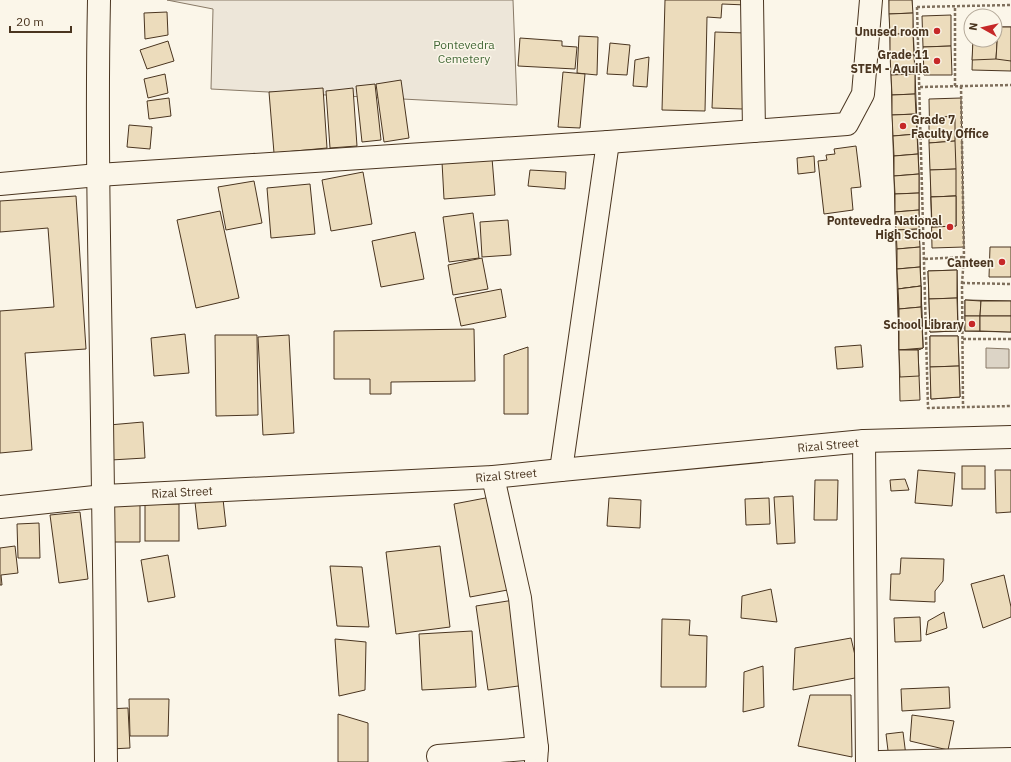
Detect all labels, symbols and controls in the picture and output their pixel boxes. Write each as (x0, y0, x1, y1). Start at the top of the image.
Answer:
scale bar (10, 8, 71, 34)
north arrow (963, 8, 1003, 48)
text: 20 m (16, 14, 44, 29)
text: N (966, 22, 981, 32)
place label: Unused room (854, 24, 929, 39)
marker: Unused room (932, 26, 942, 36)
park label: Pontevedra Cemetery (433, 37, 495, 66)
place label: Grade 11 STEM - Aquila (851, 47, 929, 76)
marker: Grade 11 STEM - Aquila (932, 56, 942, 66)
place label: Grade 7 Faculty Office (911, 112, 989, 141)
marker: Grade 7 Faculty Office (898, 121, 908, 131)
place label: Pontevedra National High School (827, 213, 942, 242)
marker: Pontevedra National High School (945, 222, 955, 232)
place label: Canteen (947, 255, 994, 270)
marker: Canteen (997, 257, 1007, 267)
place label: School Library (883, 317, 965, 332)
marker: School Library (967, 319, 977, 329)
street label: Rizal Street (797, 435, 859, 455)
street label: Rizal Street (475, 465, 537, 485)
street label: Rizal Street (151, 483, 213, 501)

